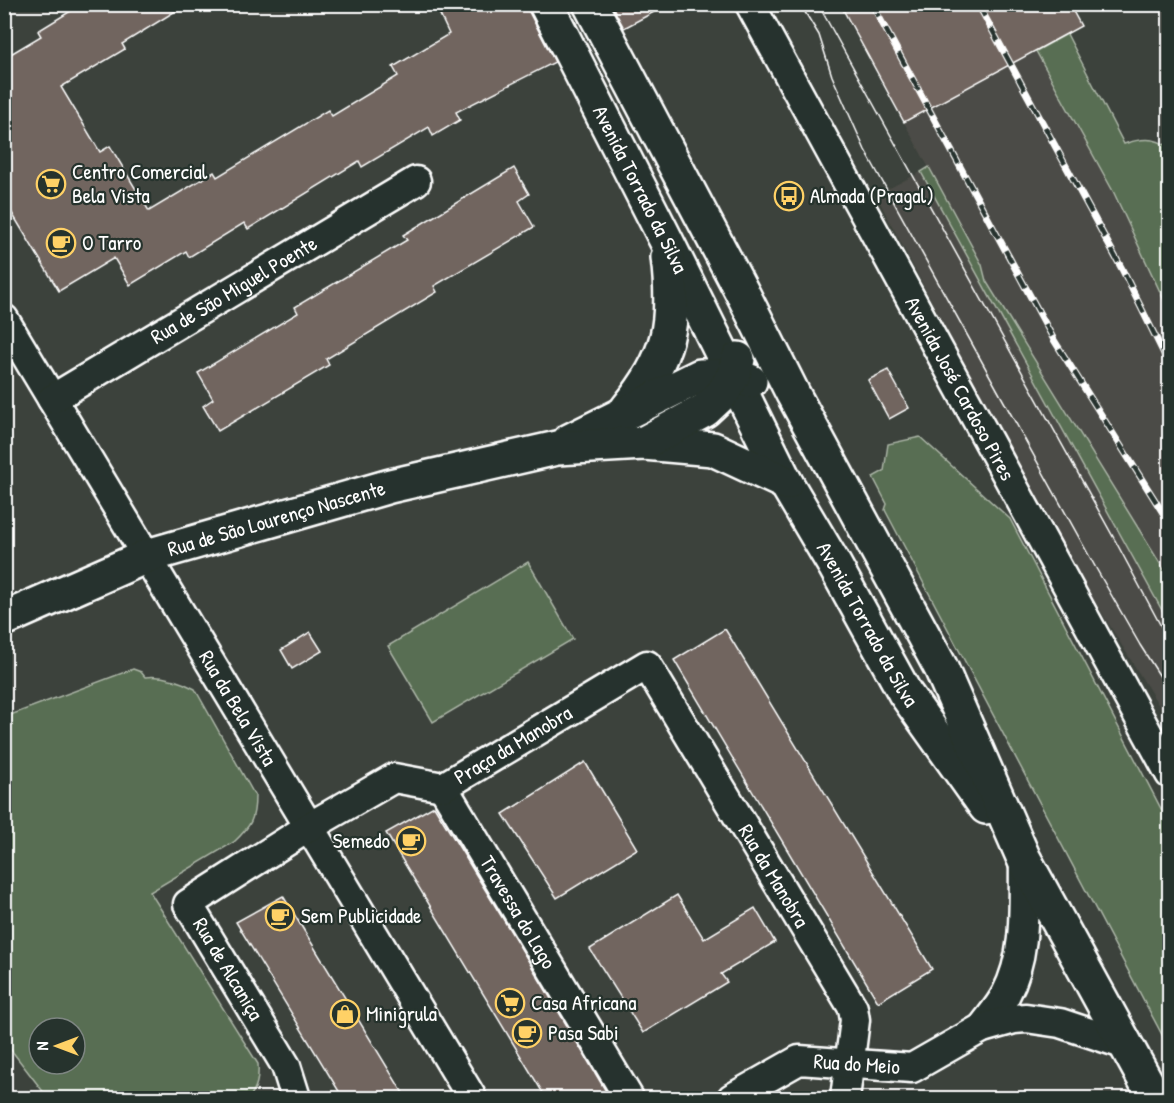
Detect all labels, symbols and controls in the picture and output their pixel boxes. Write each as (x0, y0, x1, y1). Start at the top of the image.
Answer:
street label: Avenida Torrado da Silva (586, 100, 695, 278)
place label: Centro Comercial Bela Vista (72, 157, 208, 210)
supermarket icon: Centro Comercial Bela Vista (35, 168, 67, 200)
bus stop icon: Almada (Pragal) (773, 180, 805, 212)
place label: Almada (Pragal) (810, 181, 934, 210)
cafe icon: O Tarro (45, 227, 77, 259)
place label: O Tarro (82, 228, 141, 257)
street label: Rua de São Miguel Poente (145, 229, 322, 351)
street label: Avenida José Cardoso Pires (898, 291, 1022, 485)
street label: Rua de São Lourenço Nascente (164, 473, 388, 563)
street label: Avenida Torrado da Silva (810, 536, 925, 713)
street label: Rua da Bela Vista (192, 645, 284, 771)
street label: Praça da Manobra (449, 698, 577, 791)
street label: Rua da Manobra (732, 819, 816, 933)
cafe icon: Semedo (395, 825, 427, 857)
place label: Semedo (333, 826, 390, 855)
street label: Travessa do Lago (473, 850, 564, 974)
cafe icon: Sem Publicidade (264, 900, 296, 932)
place label: Sem Publicidade (301, 901, 421, 930)
street label: Rua de Alcaniça (186, 912, 271, 1026)
supermarket icon: Casa Africana (494, 987, 526, 1019)
place label: Casa Africana (531, 988, 637, 1017)
shop icon: Minigrula (329, 998, 361, 1030)
place label: Minigrula (366, 999, 437, 1028)
north arrow (27, 1016, 87, 1076)
cafe icon: Pasa Sabi (511, 1017, 543, 1049)
place label: Pasa Sabi (548, 1018, 619, 1047)
text: N (31, 1041, 53, 1050)
street label: Rua do Meio (813, 1046, 901, 1081)

